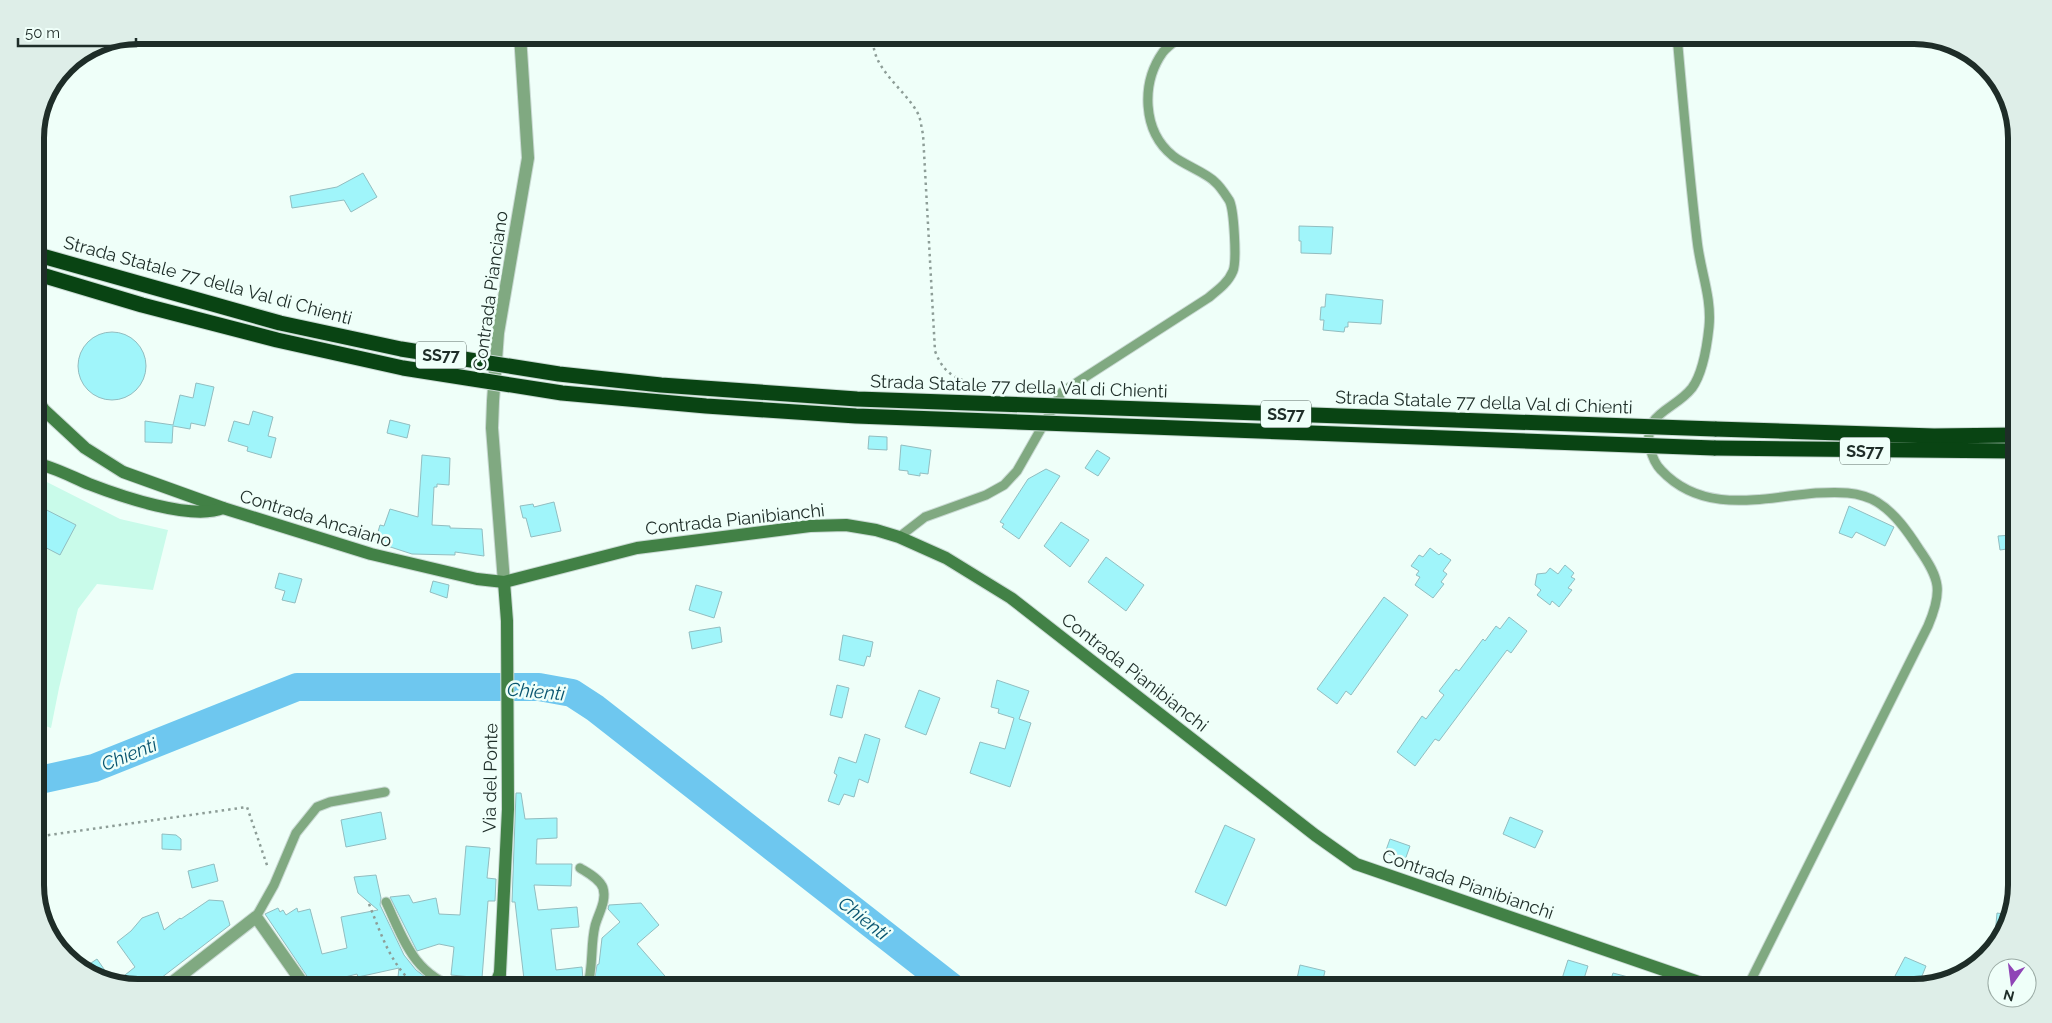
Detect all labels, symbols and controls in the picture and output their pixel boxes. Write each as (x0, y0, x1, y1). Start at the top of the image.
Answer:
scale bar (18, 15, 135, 47)
text: 50 m (25, 24, 60, 42)
street label: Contrada Pianciano (468, 209, 512, 372)
street label: Strada Statale 77 della Val di Chienti (62, 231, 354, 329)
road number: SS77 (416, 342, 466, 368)
street label: Strada Statale 77 della Val di Chienti (870, 370, 1168, 402)
street label: Strada Statale 77 della Val di Chienti (1335, 386, 1633, 418)
road number: SS77 (1261, 400, 1311, 428)
road number: SS77 (1840, 438, 1890, 464)
street label: Contrada Ancaiano (237, 485, 395, 551)
street label: Contrada Pianibianchi (644, 499, 826, 539)
street label: Contrada Pianibianchi (1058, 608, 1212, 736)
water label: Chienti (506, 678, 567, 705)
street label: Via del Ponte (479, 722, 501, 833)
water label: Chienti (98, 733, 161, 775)
street label: Contrada Pianibianchi (1379, 845, 1557, 923)
water label: Chienti (834, 891, 894, 945)
north arrow (1987, 958, 2037, 1008)
text: N (2002, 987, 2016, 1005)

